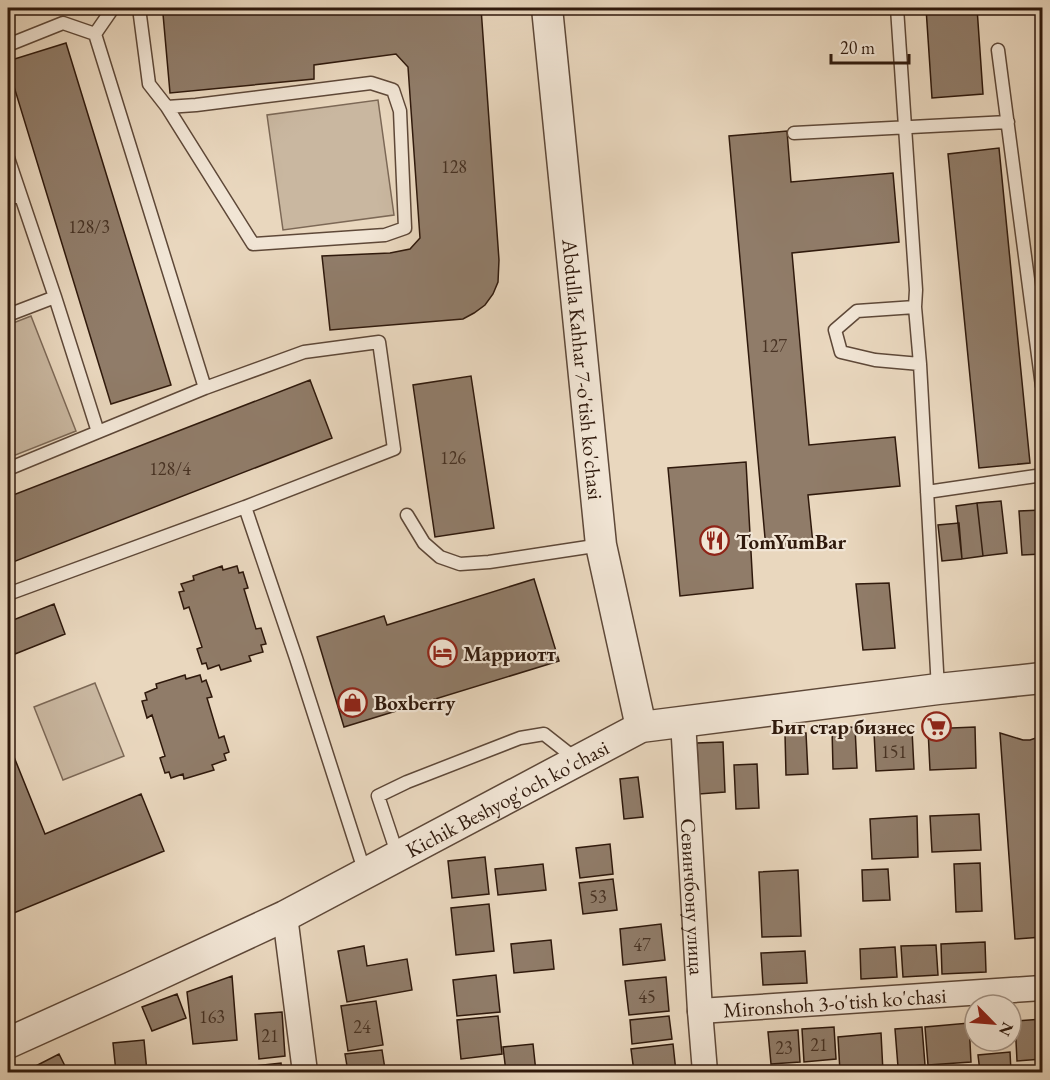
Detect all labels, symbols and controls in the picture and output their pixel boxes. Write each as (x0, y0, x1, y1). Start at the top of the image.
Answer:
scale bar (831, 27, 909, 65)
text: 20 m (840, 36, 875, 59)
house number: 128 (441, 155, 467, 178)
house number: 128/3 (68, 215, 110, 238)
street label: Abdulla Kahhar 7-o'tish ko'chasi (557, 236, 610, 501)
house number: 127 (761, 334, 787, 357)
house number: 126 (440, 446, 466, 469)
house number: 128/4 (149, 457, 191, 480)
restaurant icon: TomYumBar (699, 525, 731, 557)
place label: TomYumBar (736, 528, 846, 555)
hotel icon: Марриотт (426, 637, 458, 669)
place label: Марриотт (463, 640, 557, 667)
shop icon: Boxberry (337, 686, 369, 718)
place label: Boxberry (374, 689, 456, 716)
supermarket icon: Биг стар бизнес (920, 710, 952, 742)
place label: Биг стар бизнес (771, 713, 915, 740)
street label: Kichik Beshyog'och ko'chasi (401, 733, 613, 863)
house number: 151 (881, 740, 907, 763)
street label: Севинчбону улица (675, 817, 711, 977)
house number: 53 (589, 885, 607, 908)
house number: 47 (633, 933, 651, 956)
street label: Mironshoh 3-o'tish ko'chasi (722, 981, 947, 1023)
house number: 45 (638, 985, 656, 1008)
north arrow (963, 993, 1023, 1053)
house number: 163 (199, 1005, 225, 1028)
house number: 24 (353, 1015, 371, 1038)
text: N (994, 1019, 1018, 1039)
house number: 21 (261, 1024, 279, 1047)
house number: 21 (810, 1033, 828, 1056)
house number: 23 (775, 1036, 793, 1059)

